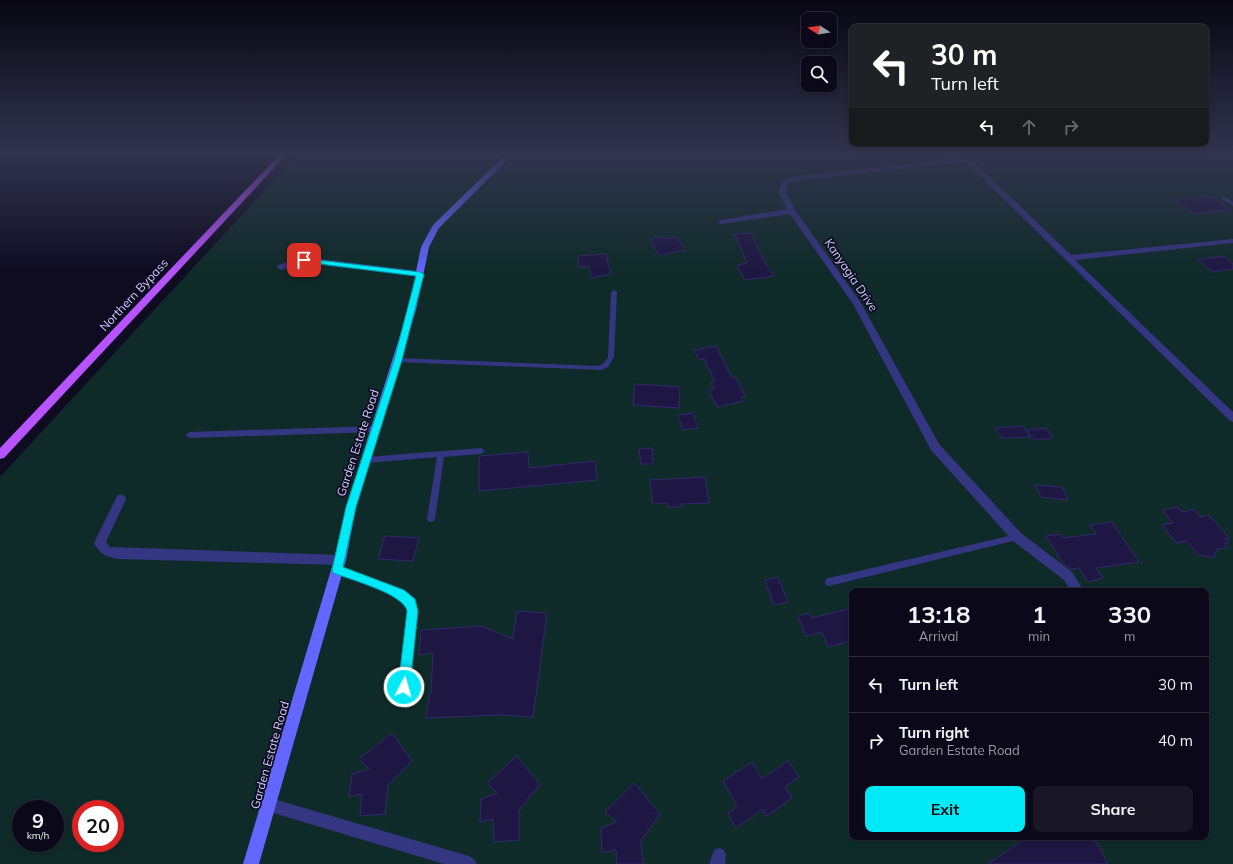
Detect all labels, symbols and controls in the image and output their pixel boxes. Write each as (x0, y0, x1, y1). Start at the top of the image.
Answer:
north arrow (801, 12, 837, 48)
map controls (801, 12, 837, 92)
text: 30 m (931, 37, 997, 72)
icon: left (865, 40, 917, 92)
button: search (801, 56, 837, 92)
text: Turn left (931, 72, 999, 95)
icon: left (976, 116, 998, 138)
icon: ahead (1018, 116, 1040, 138)
icon: right (1060, 116, 1082, 138)
street label: Kanyagia Drive (822, 235, 881, 314)
pin (287, 243, 321, 277)
icon: arrive (293, 249, 315, 271)
street label: Northern Bypass (96, 255, 171, 334)
street label: Garden Estate Road (333, 387, 382, 498)
text: 13:18 (907, 599, 970, 629)
text: 1 (1032, 599, 1046, 629)
text: 330 (1108, 599, 1151, 629)
text: Arrival (919, 628, 958, 644)
text: min (1028, 628, 1050, 644)
text: m (1124, 628, 1135, 644)
position arrow (383, 666, 425, 708)
icon: left (865, 674, 887, 696)
text: Turn left (899, 675, 958, 694)
text: 30 m (1158, 675, 1193, 694)
street label: Garden Estate Road (247, 699, 292, 811)
text: Turn right (899, 723, 969, 742)
icon: right (865, 730, 887, 752)
text: 40 m (1158, 731, 1193, 750)
text: Garden Estate Road (899, 742, 1020, 758)
button: Exit (865, 786, 1025, 832)
button: Share (1033, 786, 1193, 832)
speed limit sign: 20 (72, 800, 124, 852)
text: 9 (32, 808, 44, 833)
text: km/h (27, 829, 49, 842)

